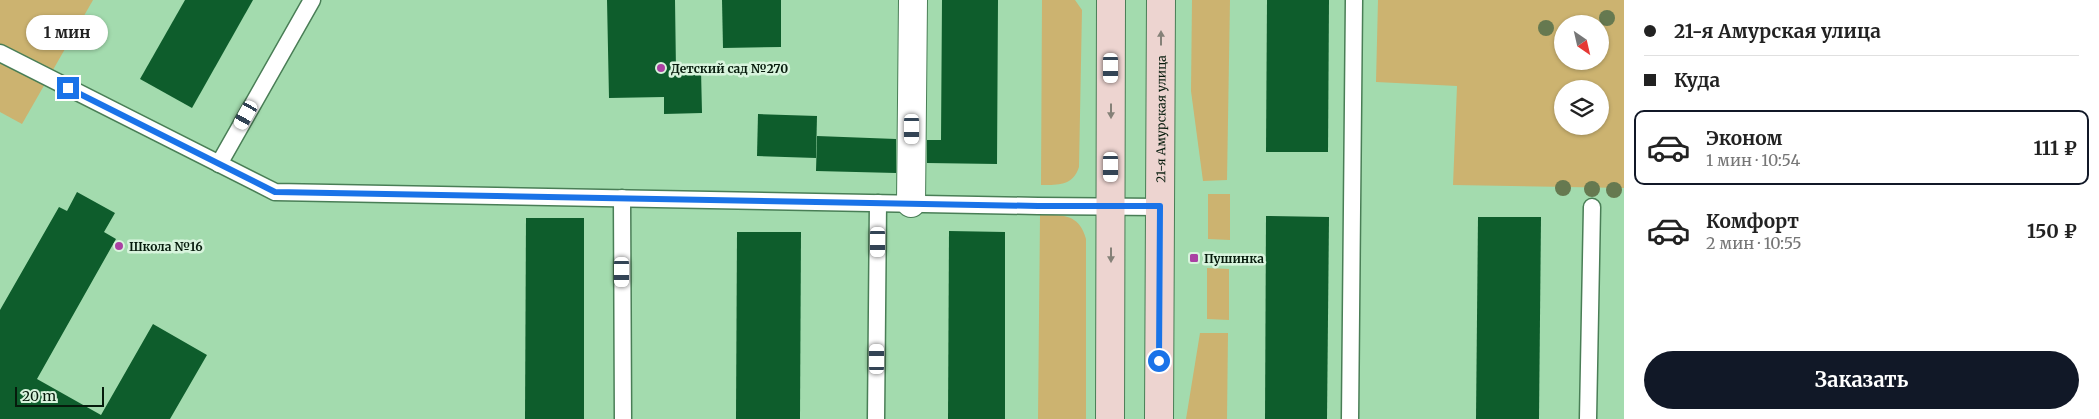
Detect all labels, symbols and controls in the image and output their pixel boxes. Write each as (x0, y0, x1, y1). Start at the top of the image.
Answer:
north arrow (1554, 15, 1609, 70)
map controls (1554, 15, 1609, 135)
callout: 1 мин (27, 16, 109, 51)
text: 21-я Амурская улица (1674, 19, 1881, 43)
text: 1 мин (43, 22, 91, 42)
one-way arrow (1157, 30, 1165, 46)
car (1103, 53, 1118, 83)
street label: 21-я Амурская улица (1153, 55, 1168, 183)
place label: Детский сад №270 (671, 61, 788, 76)
marker: Детский сад №270 (655, 62, 667, 74)
text: Куда (1674, 68, 1720, 92)
route end (57, 77, 79, 99)
button: layers (1554, 80, 1609, 135)
car (232, 98, 259, 132)
one-way arrow (1107, 103, 1115, 119)
car (904, 114, 919, 144)
icon: car (1646, 125, 1691, 170)
text: Эконом (1706, 126, 1782, 150)
text: 111 ₽ (2033, 136, 2077, 160)
text: 1 мин · 10:54 (1706, 150, 1800, 170)
car (1103, 152, 1118, 182)
icon: car (1646, 208, 1691, 253)
text: Комфорт (1706, 209, 1799, 233)
text: 150 ₽ (2027, 219, 2077, 243)
car (870, 227, 885, 257)
text: 2 мин · 10:55 (1706, 233, 1802, 253)
place label: Школа №16 (129, 239, 203, 254)
marker: Школа №16 (113, 240, 125, 252)
one-way arrow (1107, 247, 1115, 263)
place label: Пушинка (1204, 251, 1264, 266)
marker: Пушинка (1188, 252, 1200, 264)
car (614, 257, 629, 287)
car (869, 344, 884, 374)
route start (1148, 350, 1170, 372)
button: Заказать (1644, 351, 2079, 409)
scale bar (15, 384, 104, 407)
text: 20 m (22, 387, 56, 405)

